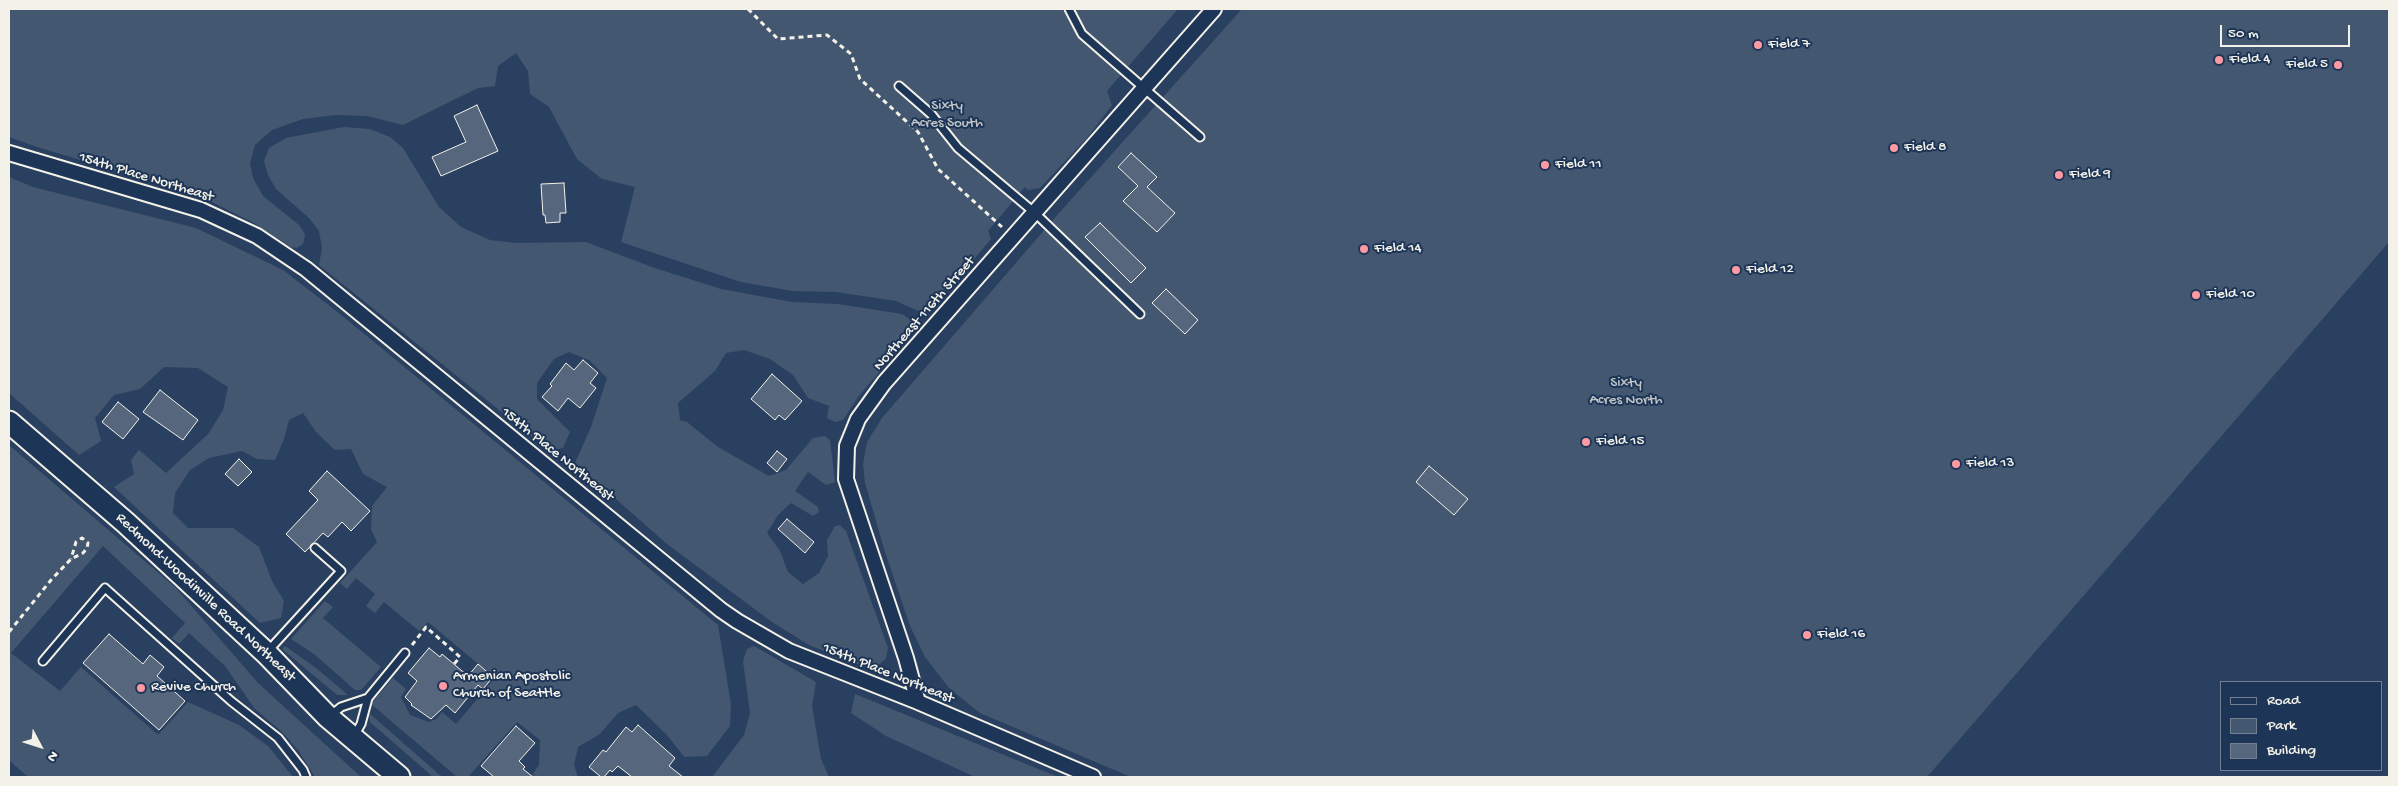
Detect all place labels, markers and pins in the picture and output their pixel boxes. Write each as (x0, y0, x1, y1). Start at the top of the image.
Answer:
place label: Field 7 (1768, 36, 1810, 54)
marker: Field 7 (1752, 39, 1764, 51)
place label: Field 4 (2229, 51, 2270, 69)
marker: Field 4 (2213, 54, 2225, 66)
place label: Field 5 (2286, 56, 2328, 74)
marker: Field 5 (2332, 59, 2344, 71)
place label: Field 8 (1904, 139, 1947, 157)
marker: Field 8 (1888, 142, 1900, 154)
place label: Field 11 (1555, 156, 1601, 174)
marker: Field 11 (1539, 159, 1551, 171)
place label: Field 9 (2069, 166, 2111, 184)
marker: Field 9 (2053, 169, 2065, 181)
place label: Field 14 (1374, 240, 1421, 258)
marker: Field 14 (1358, 243, 1370, 255)
place label: Field 12 (1746, 261, 1794, 279)
marker: Field 12 (1730, 264, 1742, 276)
place label: Field 10 (2206, 286, 2255, 304)
marker: Field 10 (2190, 289, 2202, 301)
place label: Field 15 (1596, 433, 1644, 451)
marker: Field 15 (1580, 436, 1592, 448)
place label: Field 13 (1966, 455, 2014, 473)
marker: Field 13 (1950, 458, 1962, 470)
place label: Field 16 (1817, 626, 1865, 644)
marker: Field 16 (1801, 629, 1813, 641)
place label: Armenian Apostolic Church of Seattle (453, 668, 570, 703)
place label: Revive Church (151, 679, 236, 697)
marker: Armenian Apostolic Church of Seattle (437, 680, 449, 692)
marker: Revive Church (135, 682, 147, 694)

